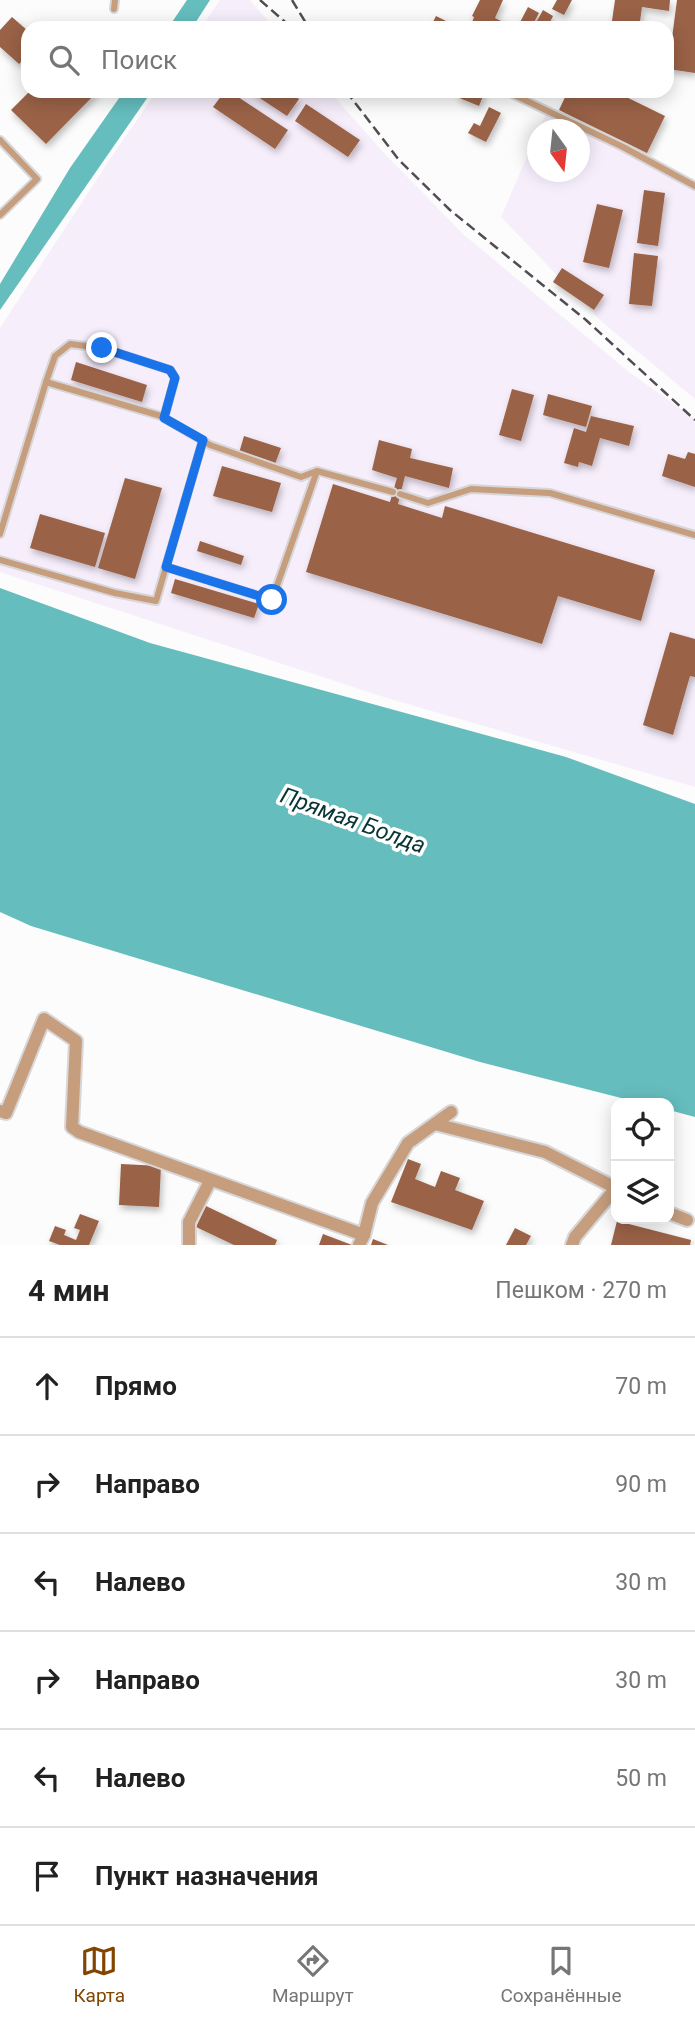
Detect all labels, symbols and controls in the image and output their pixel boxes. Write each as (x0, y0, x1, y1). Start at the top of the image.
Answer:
search box (21, 21, 674, 98)
icon: search (45, 41, 83, 79)
text: Поиск (101, 45, 177, 75)
north arrow (527, 119, 590, 182)
route end (86, 332, 117, 363)
route start (256, 584, 287, 615)
water label: Прямая Болда (277, 782, 429, 859)
map controls (611, 1098, 674, 1224)
button: locate (611, 1098, 674, 1161)
button: layers (611, 1161, 674, 1224)
text: 4 мин (28, 1273, 109, 1308)
text: Пешком · 270 m (495, 1277, 667, 1304)
icon: ahead (28, 1367, 66, 1405)
text: Прямо (95, 1371, 177, 1401)
text: 70 m (615, 1373, 667, 1400)
icon: right (28, 1465, 66, 1503)
text: Направо (95, 1469, 200, 1499)
text: 90 m (615, 1471, 667, 1498)
icon: left (28, 1563, 66, 1601)
text: Налево (95, 1567, 185, 1597)
text: 30 m (615, 1569, 667, 1596)
icon: right (28, 1661, 66, 1699)
text: Направо (95, 1665, 200, 1695)
text: 30 m (615, 1667, 667, 1694)
icon: left (28, 1759, 66, 1797)
text: Налево (95, 1763, 185, 1793)
text: 50 m (615, 1765, 667, 1792)
icon: arrive (28, 1857, 66, 1895)
text: Пункт назначения (95, 1861, 319, 1891)
tab: Карта (73, 1942, 125, 2007)
tab: Маршрут (272, 1942, 354, 2007)
tab: Сохранённые (500, 1942, 622, 2007)

